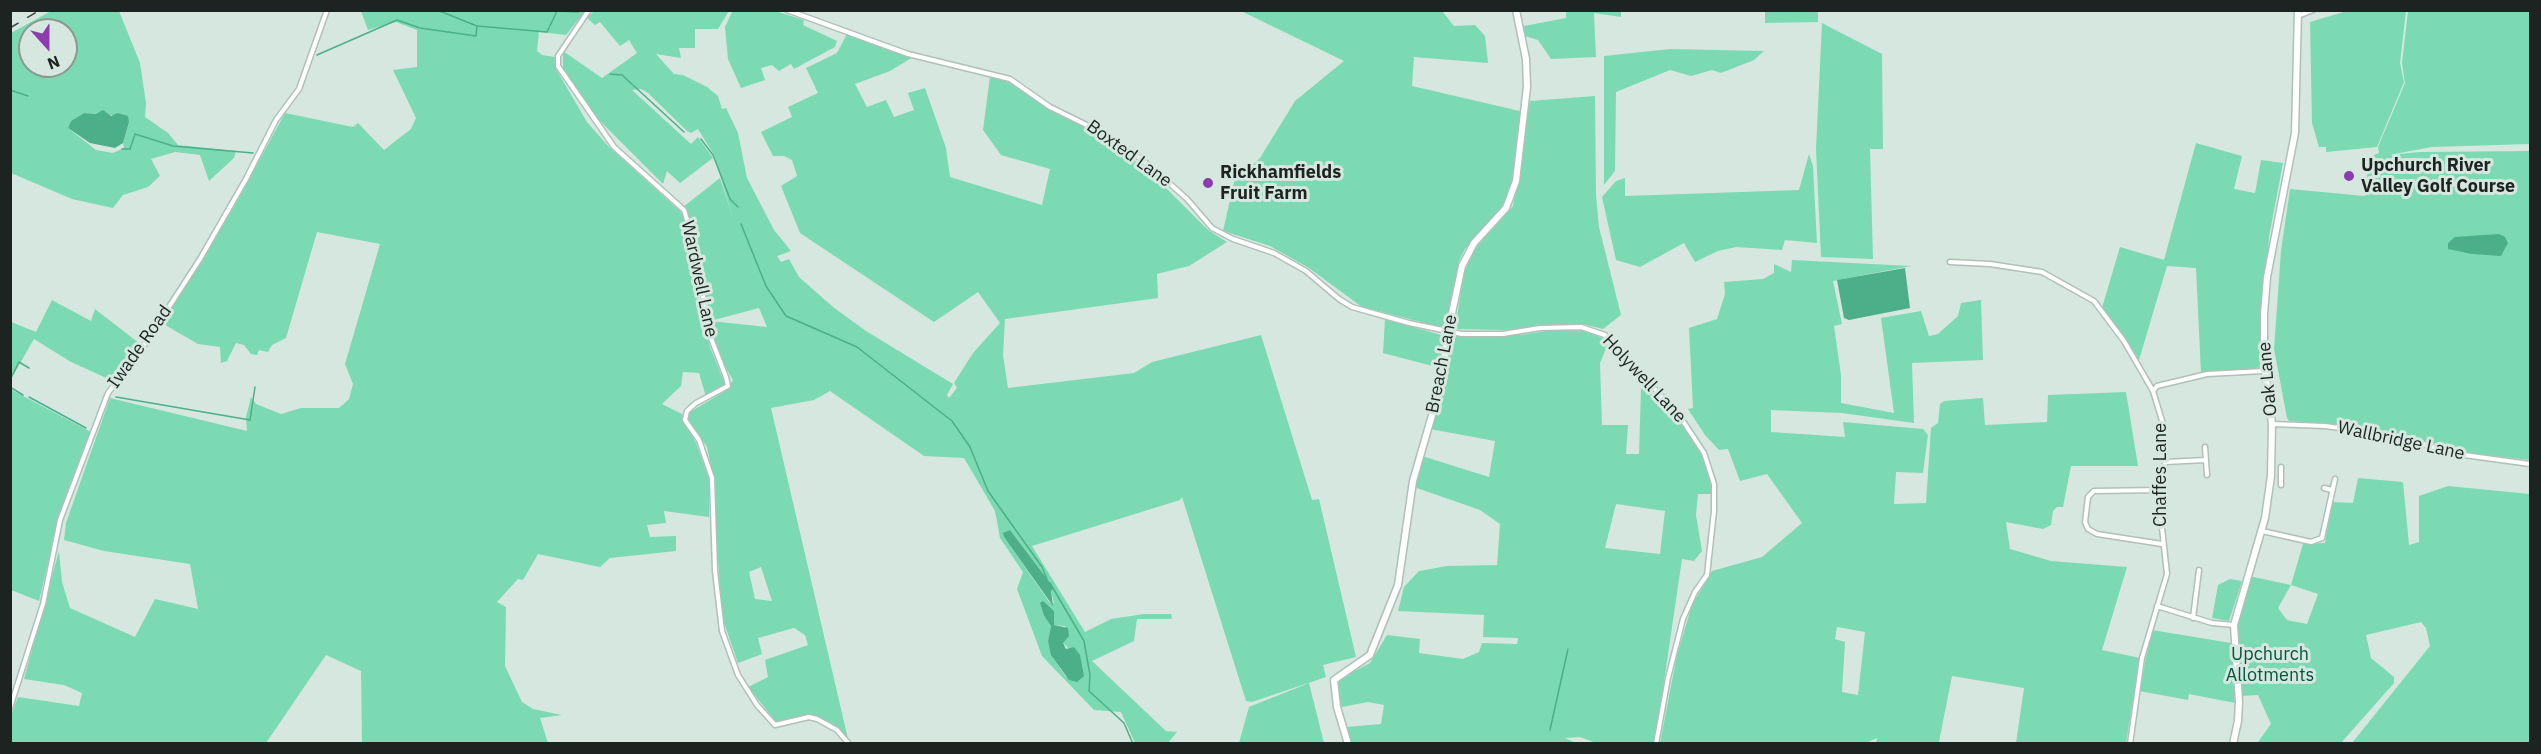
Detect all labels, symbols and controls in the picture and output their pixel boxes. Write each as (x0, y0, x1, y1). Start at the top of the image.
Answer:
north arrow (18, 18, 78, 78)
text: N (45, 52, 63, 74)
street label: Boxted Lane (1082, 116, 1176, 192)
place label: Upchurch River Valley Golf Course (2361, 155, 2515, 198)
place label: Rickhamfields Fruit Farm (1220, 162, 1341, 204)
marker: Upchurch River Valley Golf Course (2342, 169, 2356, 183)
marker: Rickhamfields Fruit Farm (1201, 176, 1215, 190)
street label: Wardwell Lane (676, 219, 722, 339)
street label: Iwade Road (103, 301, 177, 393)
street label: Breach Lane (1422, 313, 1462, 415)
street label: Holywell Lane (1598, 330, 1690, 428)
street label: Oak Lane (2254, 341, 2282, 417)
street label: Wallbridge Lane (2335, 417, 2467, 465)
street label: Chaffes Lane (2150, 423, 2172, 527)
park label: Upchurch Allotments (2226, 644, 2314, 686)

